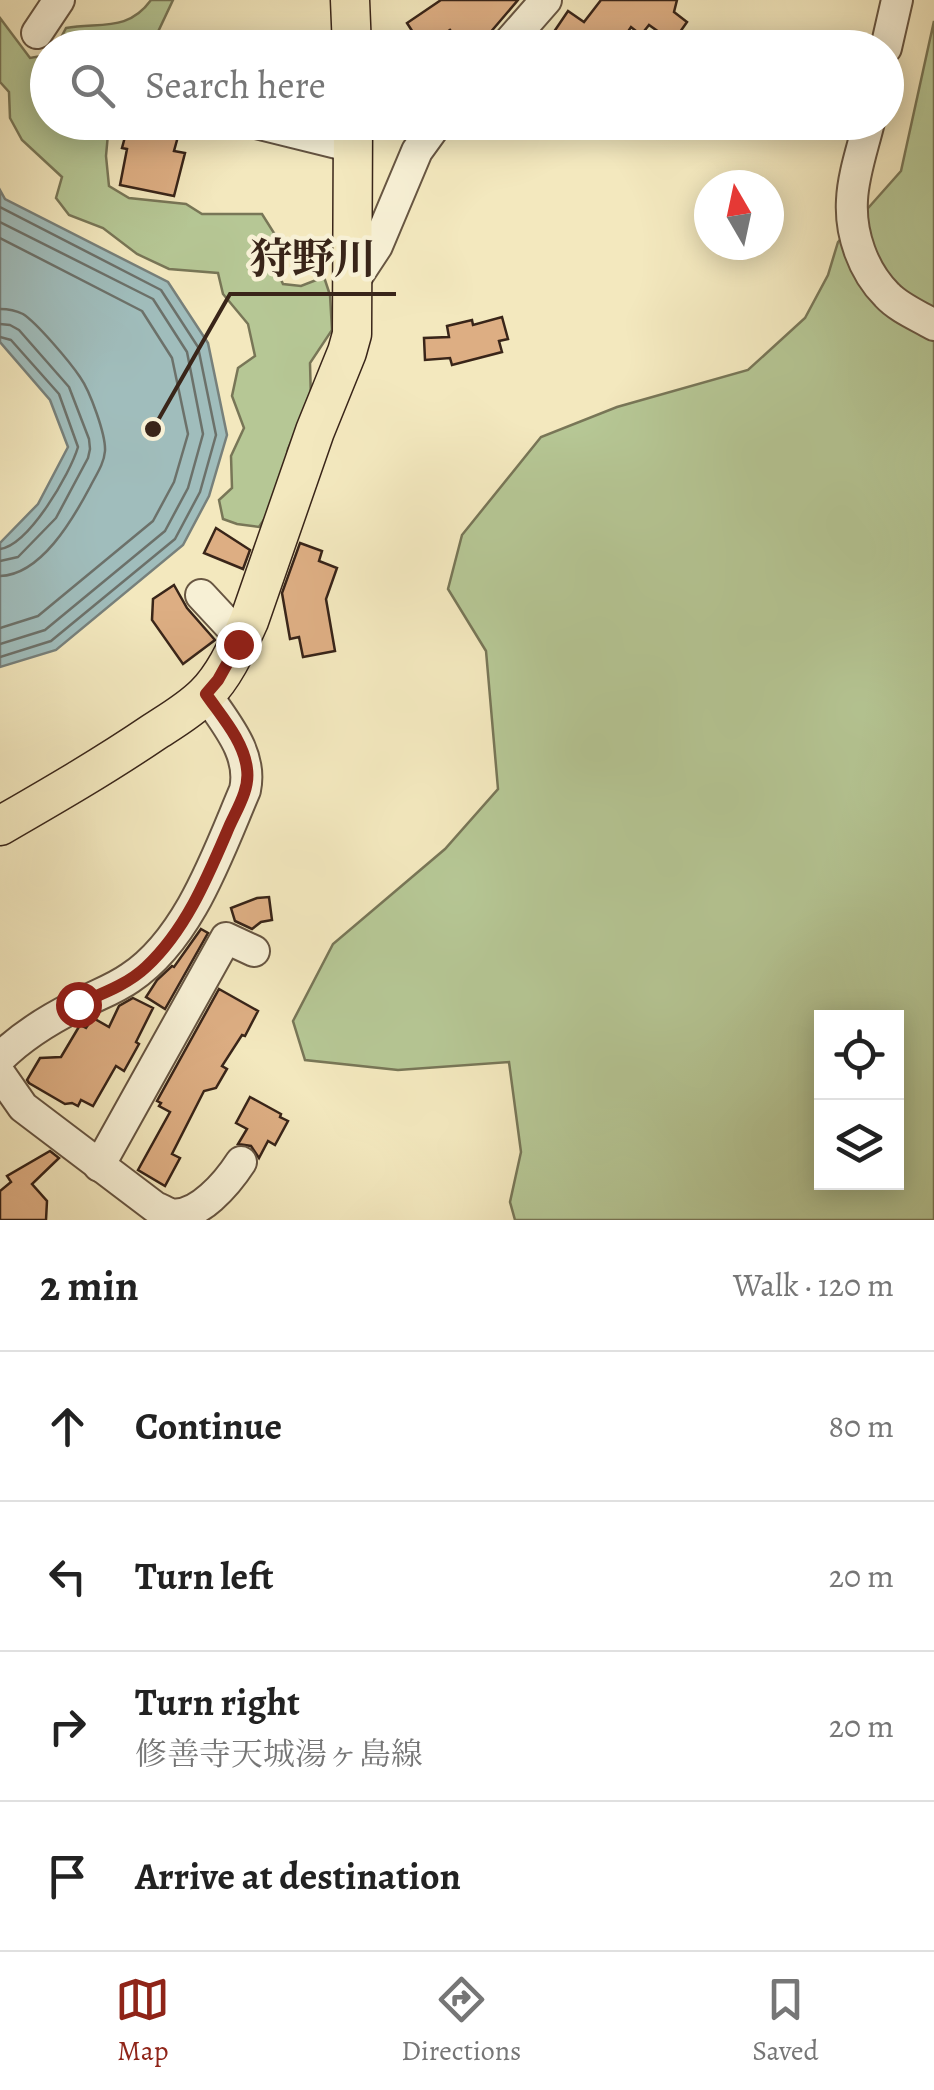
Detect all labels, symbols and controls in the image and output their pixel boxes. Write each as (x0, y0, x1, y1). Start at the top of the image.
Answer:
search box (30, 30, 904, 140)
icon: search (65, 58, 120, 113)
text: Search here (145, 59, 326, 111)
north arrow (694, 170, 784, 260)
callout: 狩野川 (230, 222, 396, 294)
text: 狩野川 (250, 230, 376, 287)
route end (216, 622, 262, 668)
route start (56, 982, 102, 1028)
map controls (814, 1010, 904, 1190)
button: locate (814, 1010, 904, 1100)
button: layers (814, 1100, 904, 1190)
text: 2 min (40, 1257, 139, 1314)
text: Walk · 120 m (733, 1263, 894, 1307)
icon: ahead (40, 1399, 95, 1454)
text: Continue (135, 1400, 282, 1452)
text: 80 m (828, 1404, 894, 1448)
icon: left (40, 1549, 95, 1604)
text: Turn left (135, 1550, 274, 1602)
text: 20 m (829, 1554, 894, 1598)
text: Turn right (135, 1676, 300, 1728)
icon: right (40, 1699, 95, 1754)
text: 20 m (829, 1704, 894, 1748)
text: 修善寺天城湯ヶ島線 (135, 1732, 423, 1776)
icon: arrive (40, 1849, 95, 1904)
text: Arrive at destination (135, 1850, 461, 1902)
tab: Map (115, 1972, 170, 2070)
tab: Directions (401, 1972, 521, 2070)
tab: Saved (752, 1972, 819, 2070)

